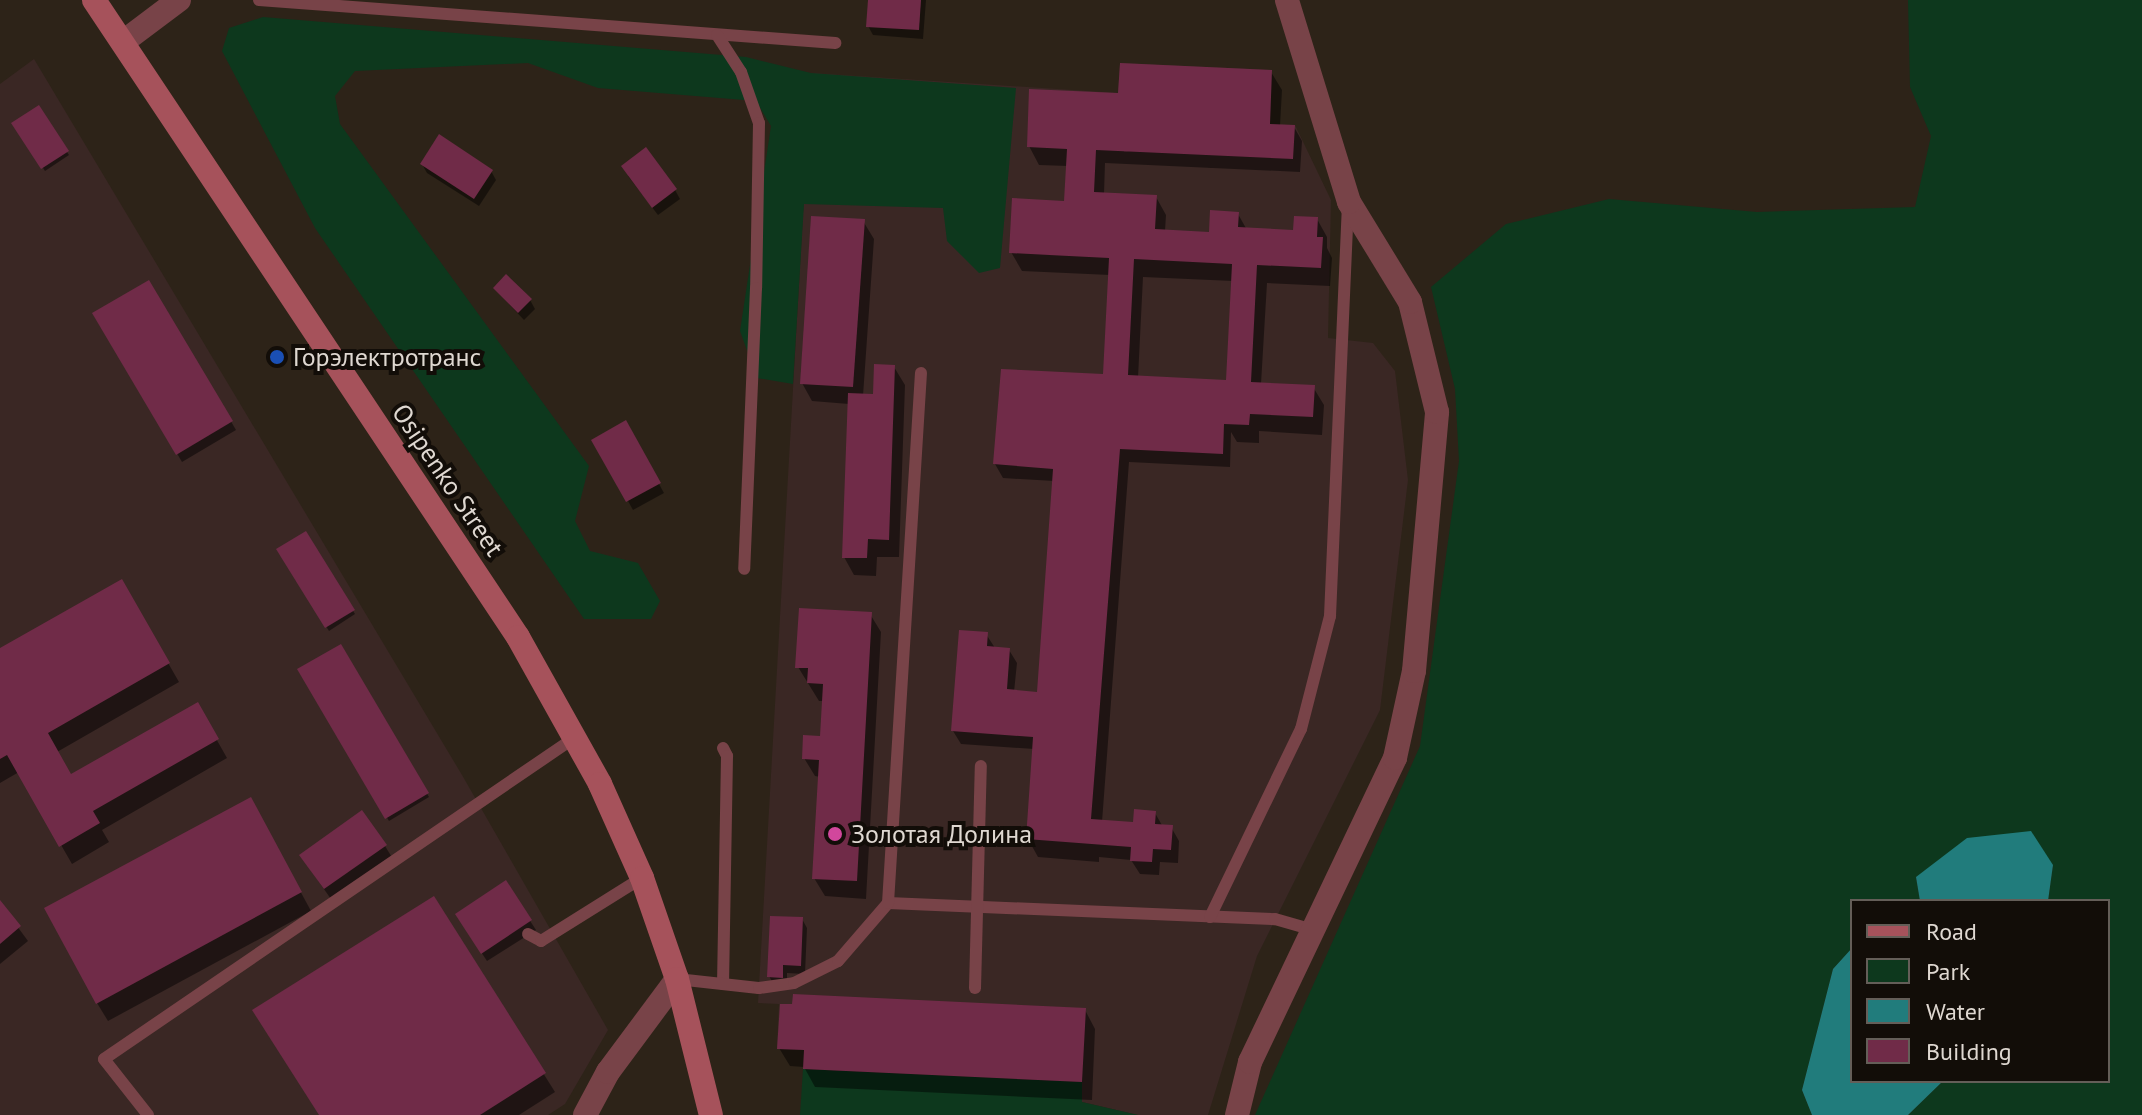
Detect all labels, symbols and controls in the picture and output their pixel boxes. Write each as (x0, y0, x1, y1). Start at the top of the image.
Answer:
place label: Горэлектротранс (293, 341, 481, 373)
marker: Горэлектротранс (268, 348, 286, 366)
street label: Osipenko Street (386, 398, 510, 562)
place label: Золотая Долина (851, 818, 1033, 850)
marker: Золотая Долина (826, 825, 844, 843)
legend (1850, 899, 2110, 1083)
text: Road (1926, 916, 1977, 947)
text: Park (1926, 956, 1970, 987)
text: Water (1926, 996, 1985, 1027)
text: Building (1926, 1036, 2012, 1067)

